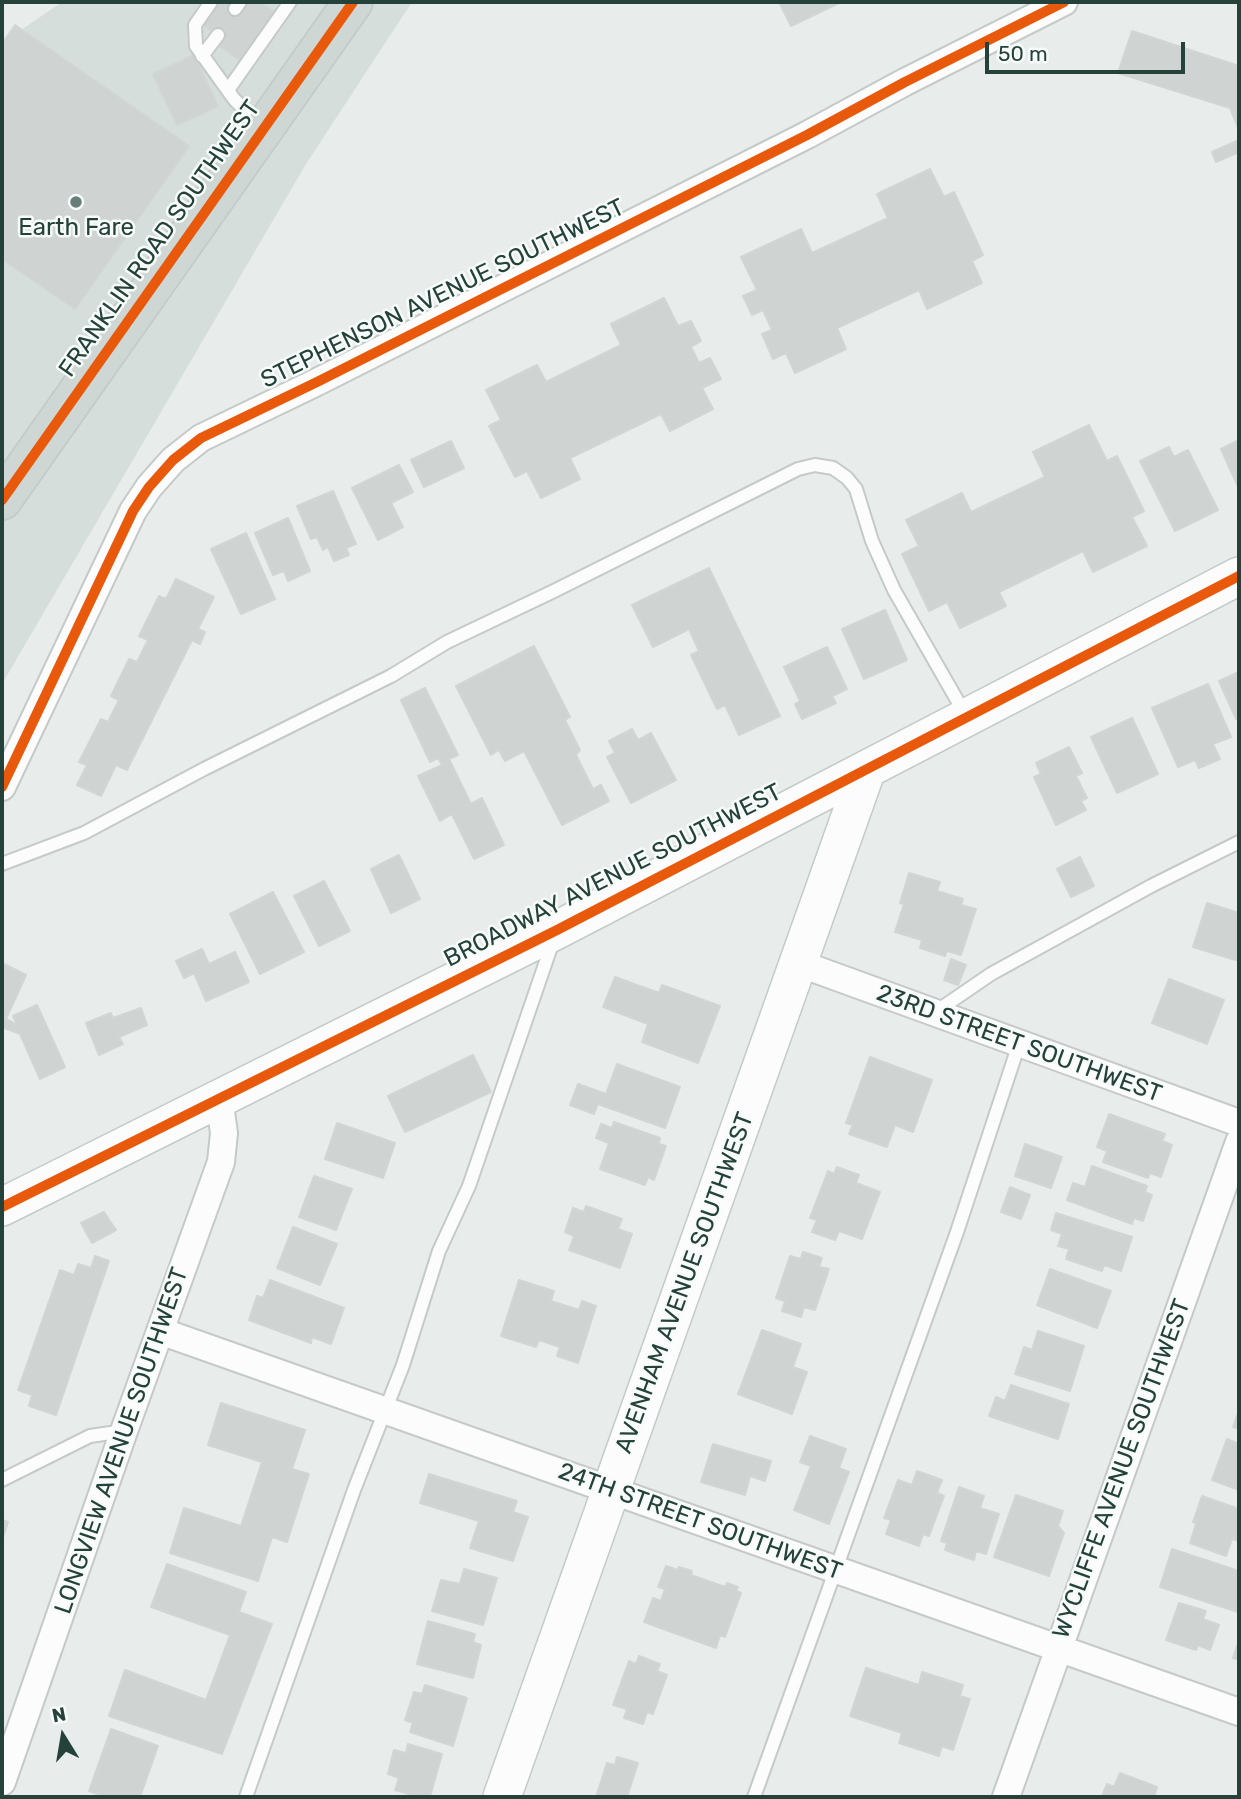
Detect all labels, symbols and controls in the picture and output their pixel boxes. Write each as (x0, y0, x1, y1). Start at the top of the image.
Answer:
scale bar (989, 28, 1188, 72)
text: 50 m (998, 41, 1048, 66)
street label: FRANKLIN ROAD SOUTHWEST (53, 95, 267, 383)
street label: STEPHENSON AVENUE SOUTHWEST (256, 193, 630, 395)
marker: Earth Fare (68, 194, 84, 210)
place label: Earth Fare (18, 214, 134, 242)
street label: BROADWAY AVENUE SOUTHWEST (439, 778, 787, 974)
street label: 23RD STREET SOUTHWEST (873, 979, 1165, 1109)
street label: AVENHAM AVENUE SOUTHWEST (610, 1109, 760, 1457)
street label: LONGVIEW AVENUE SOUTHWEST (49, 1264, 195, 1618)
street label: WYCLIFFE AVENUE SOUTHWEST (1047, 1295, 1197, 1643)
street label: 24TH STREET SOUTHWEST (554, 1457, 846, 1587)
north arrow (28, 1701, 98, 1771)
text: N (50, 1702, 68, 1727)

